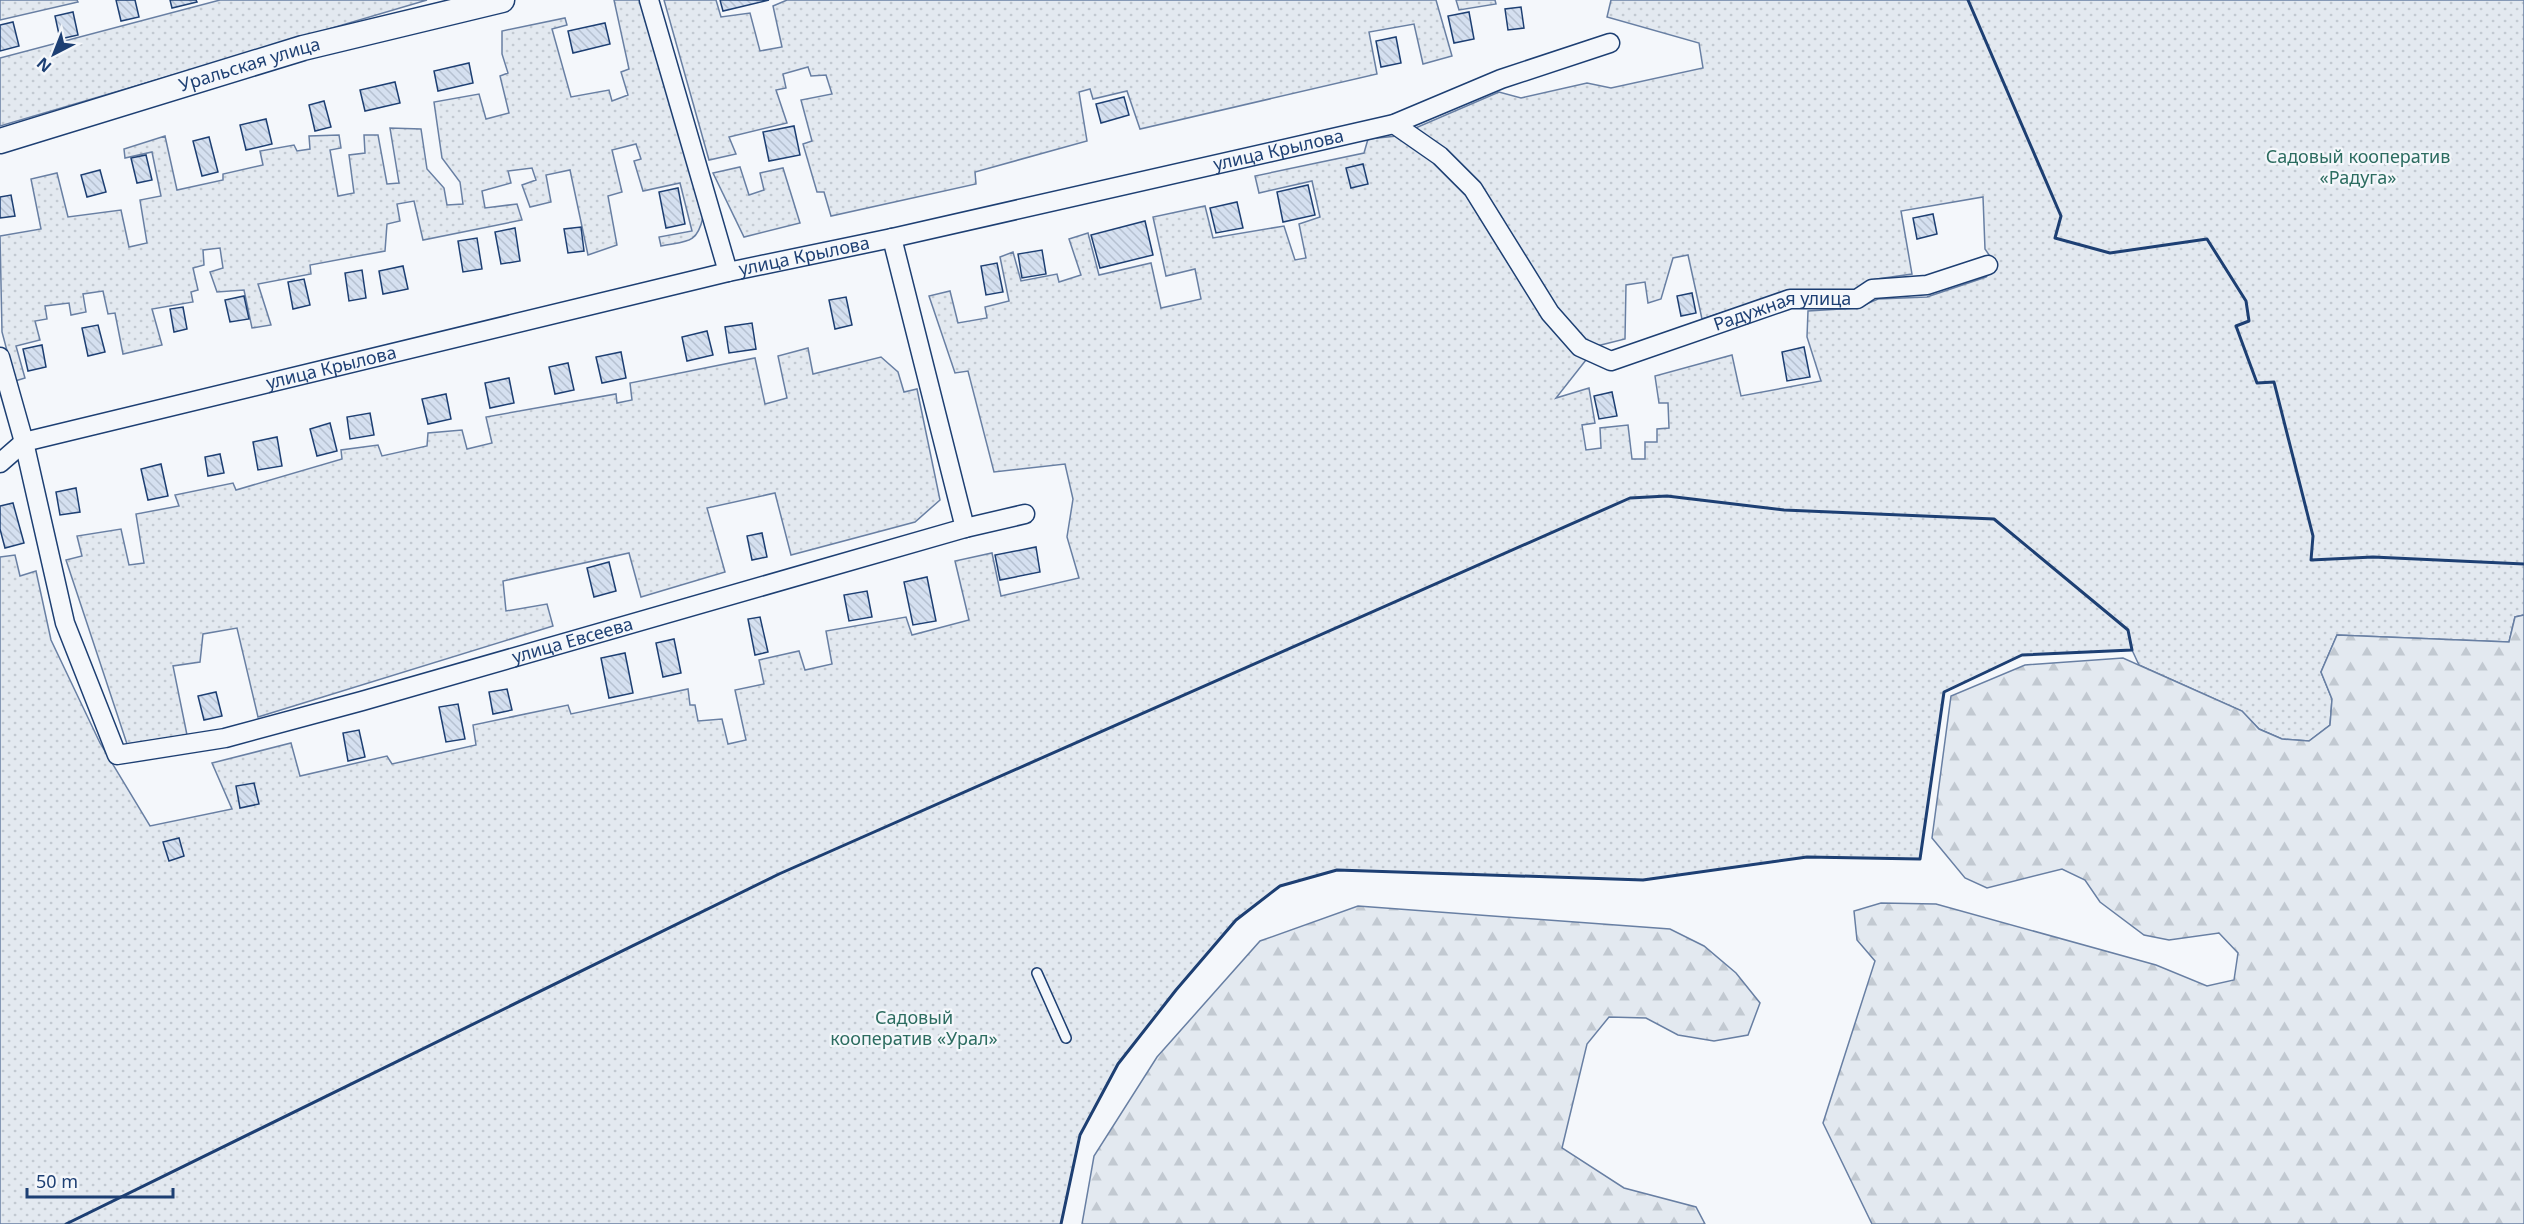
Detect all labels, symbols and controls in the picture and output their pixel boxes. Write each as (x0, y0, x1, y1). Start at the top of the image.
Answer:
north arrow (24, 24, 84, 84)
street label: Уральская улица (176, 31, 322, 96)
text: N (32, 53, 56, 78)
street label: улица Крылова (1211, 123, 1346, 176)
park label: Садовый кооператив «Радуга» (2266, 144, 2450, 189)
street label: улица Крылова (736, 230, 872, 280)
street label: Радужная улица (1710, 286, 1851, 336)
street label: улица Крылова (264, 340, 399, 394)
street label: улица Евсеева (509, 611, 635, 668)
park label: Садовый кооператив «Урал» (830, 1005, 998, 1050)
scale bar (27, 1161, 172, 1199)
text: 50 m (36, 1169, 78, 1193)

